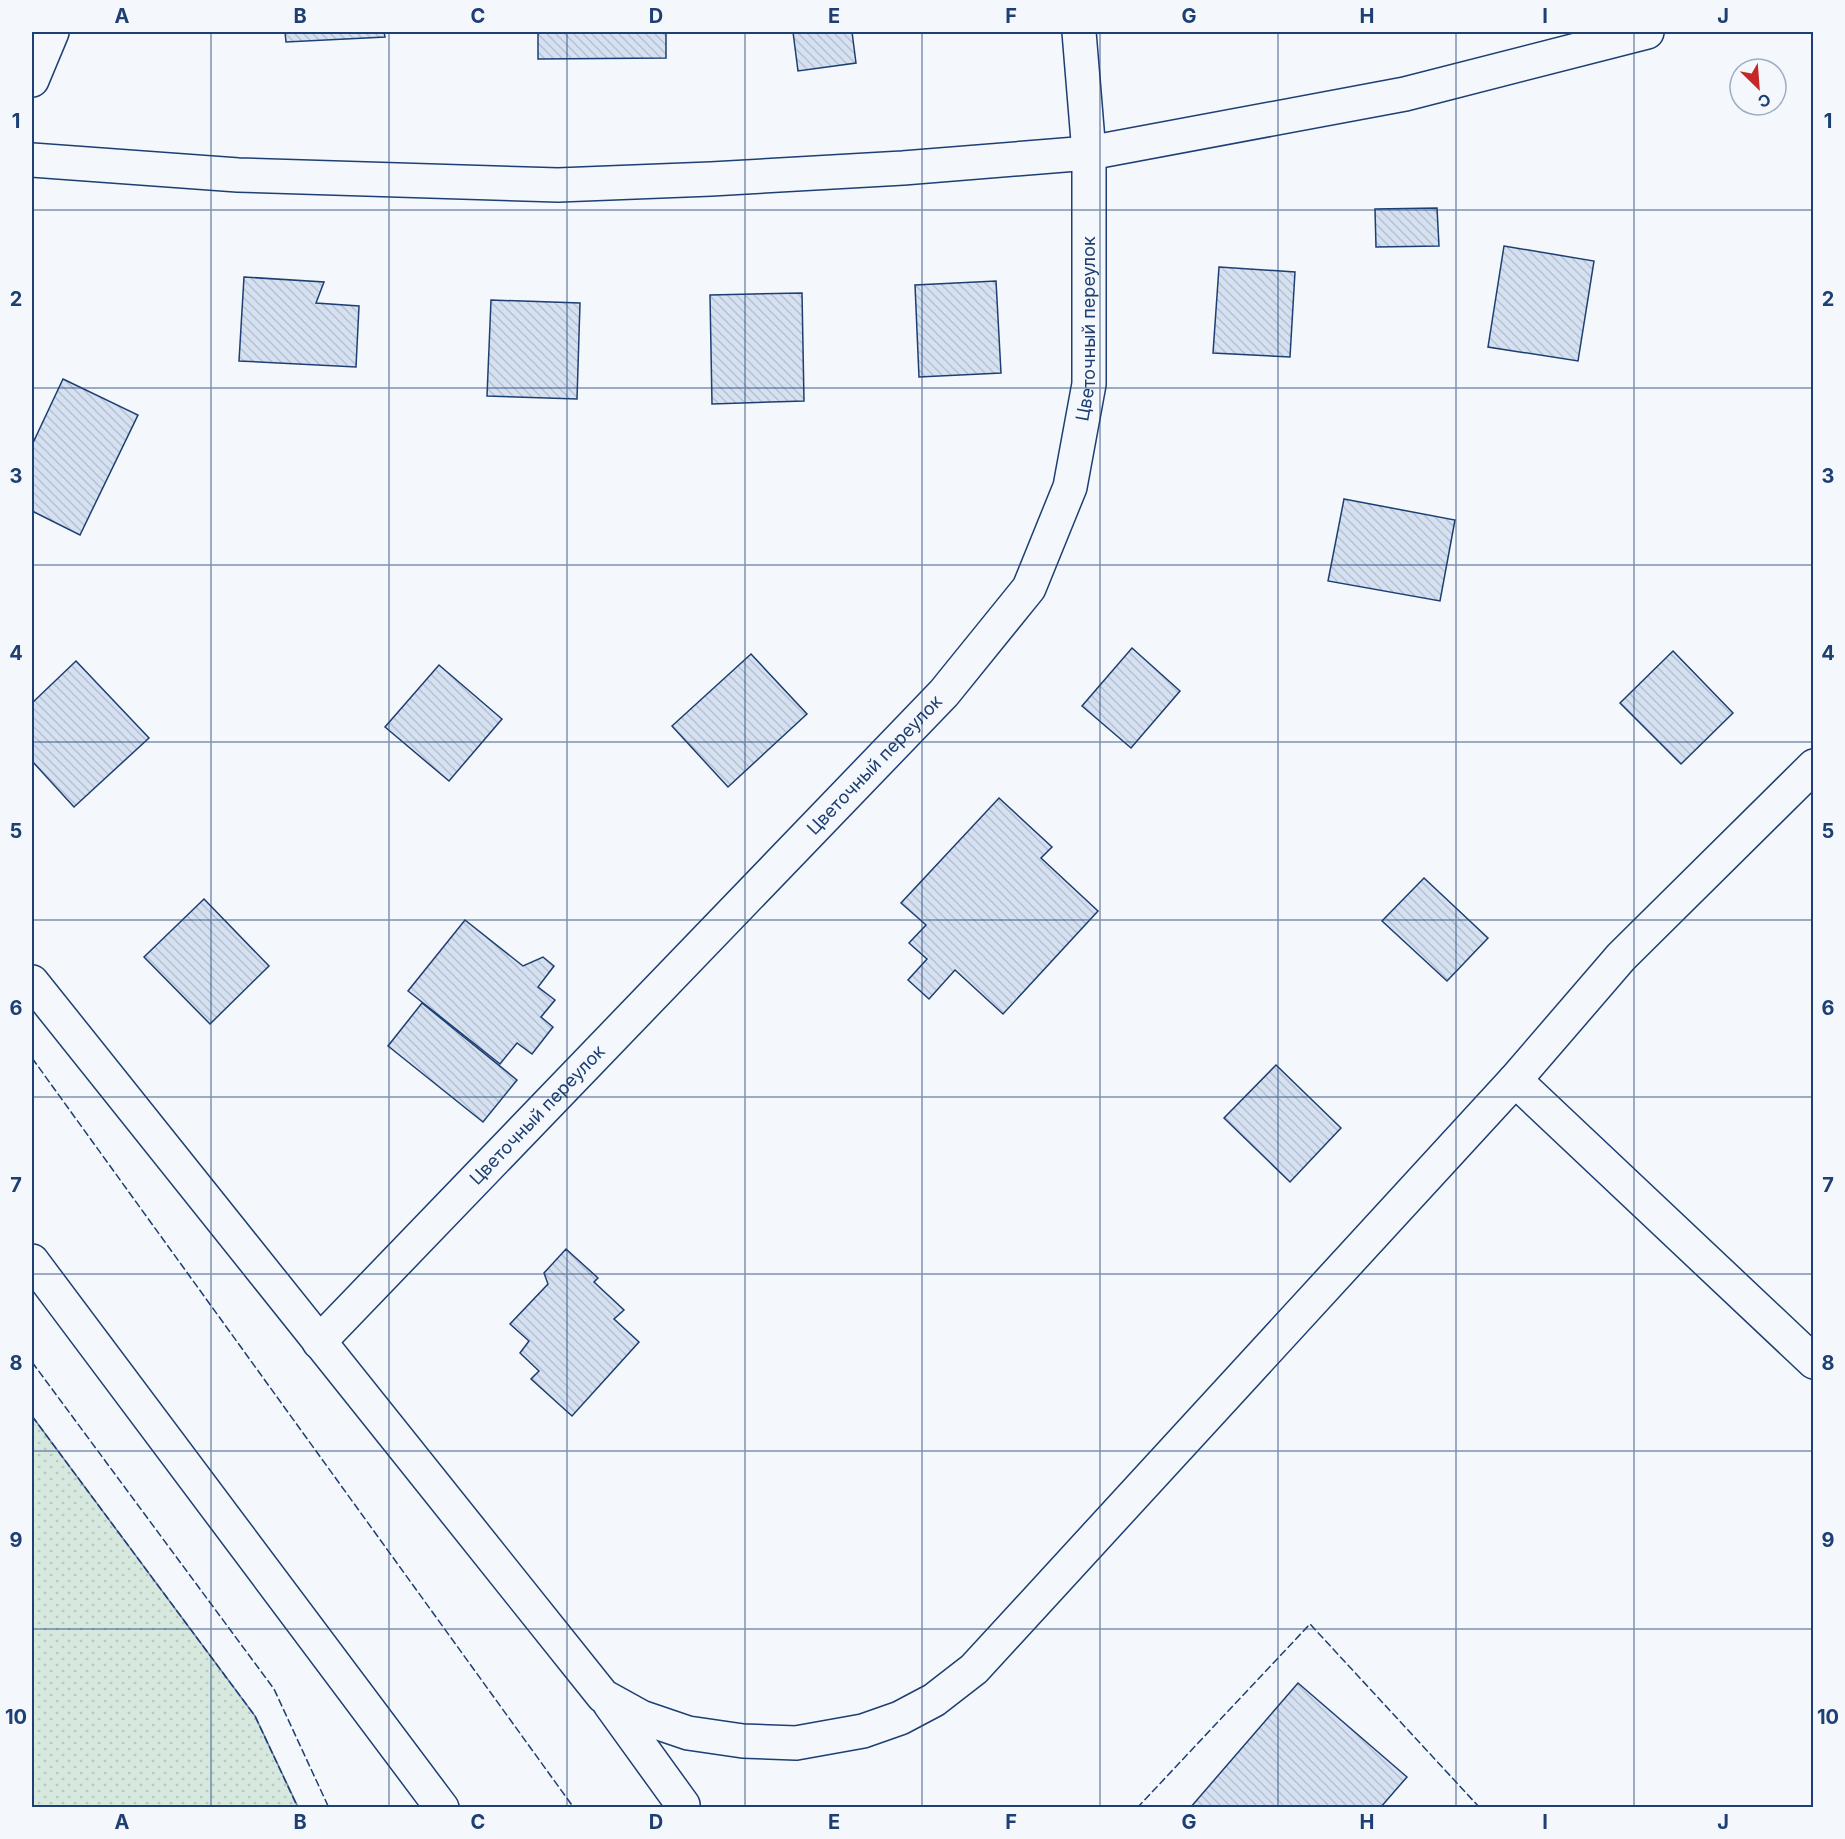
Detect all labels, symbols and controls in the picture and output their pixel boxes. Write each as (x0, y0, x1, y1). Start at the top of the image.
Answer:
text: A (115, 4, 130, 28)
text: B (293, 4, 307, 28)
text: C (471, 4, 485, 28)
text: D (649, 4, 663, 28)
text: E (828, 4, 840, 28)
text: F (1005, 4, 1017, 28)
text: G (1181, 4, 1197, 28)
text: H (1360, 4, 1374, 28)
text: I (1542, 4, 1548, 28)
text: J (1717, 4, 1729, 28)
north arrow (1728, 57, 1788, 117)
text: С (1755, 89, 1774, 112)
text: 1 (12, 109, 20, 133)
text: 1 (1824, 109, 1832, 133)
street label: Цветочный переулок (1071, 236, 1099, 423)
text: 2 (10, 287, 22, 311)
text: 2 (1822, 287, 1834, 311)
text: 3 (10, 464, 22, 488)
text: 3 (1822, 464, 1834, 488)
text: 4 (9, 641, 23, 665)
text: 4 (1821, 641, 1835, 665)
street label: Цветочный переулок (802, 691, 946, 839)
text: 5 (10, 819, 22, 843)
text: 5 (1822, 819, 1834, 843)
text: 6 (10, 996, 23, 1020)
text: 6 (1822, 996, 1835, 1020)
street label: Цветочный переулок (465, 1041, 609, 1189)
text: 7 (10, 1173, 22, 1197)
text: 7 (1822, 1173, 1834, 1197)
text: 8 (9, 1351, 23, 1375)
text: 8 (1821, 1351, 1835, 1375)
text: 9 (10, 1528, 23, 1552)
text: 9 (1822, 1528, 1835, 1552)
text: 10 (5, 1705, 27, 1729)
text: 10 (1817, 1705, 1839, 1729)
text: A (115, 1810, 130, 1834)
text: B (293, 1810, 307, 1834)
text: C (471, 1810, 485, 1834)
text: D (649, 1810, 663, 1834)
text: E (828, 1810, 840, 1834)
text: F (1005, 1810, 1017, 1834)
text: G (1181, 1810, 1197, 1834)
text: H (1360, 1810, 1374, 1834)
text: I (1542, 1810, 1548, 1834)
text: J (1717, 1810, 1729, 1834)

